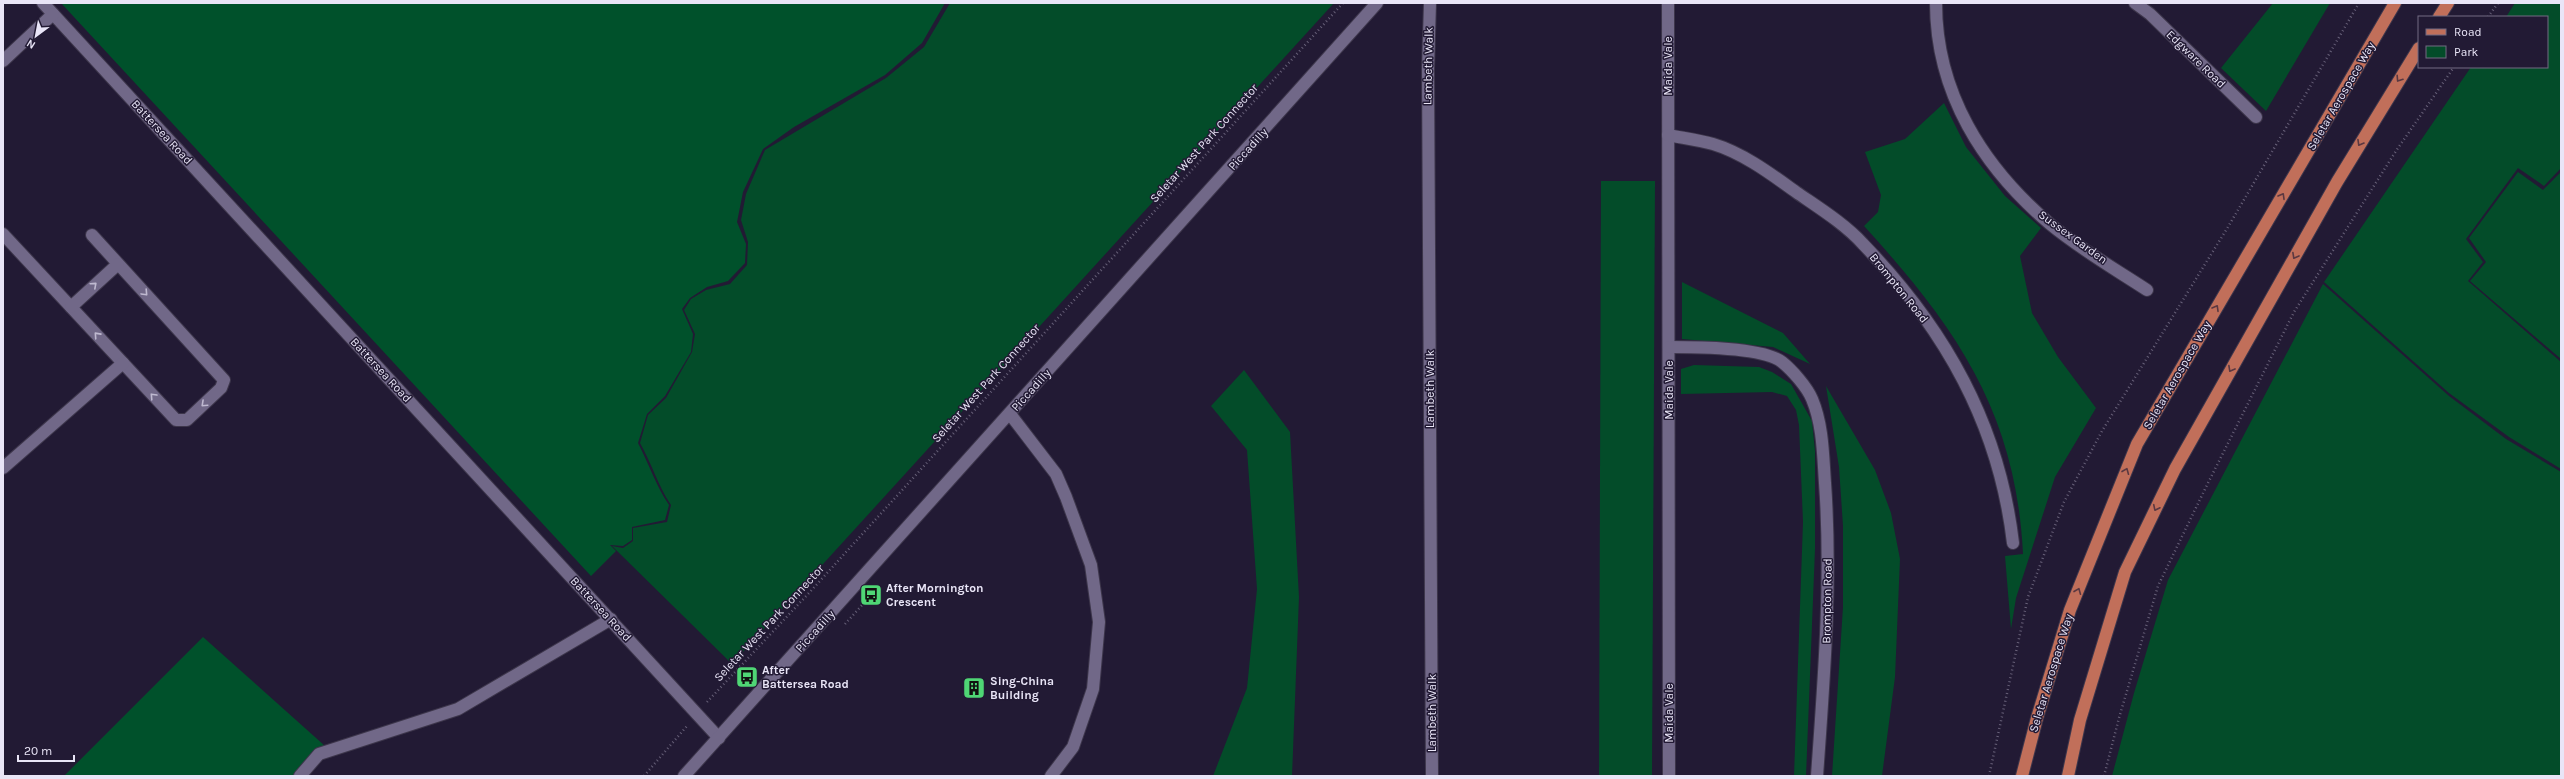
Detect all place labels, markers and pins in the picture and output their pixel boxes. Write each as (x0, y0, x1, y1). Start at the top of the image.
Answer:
place label: After Mornington Crescent (886, 581, 983, 609)
bus stop icon: After Mornington Crescent (858, 582, 884, 608)
place label: After Battersea Road (762, 663, 849, 691)
bus stop icon: After Battersea Road (734, 664, 760, 690)
place label: Sing-China Building (990, 674, 1054, 702)
building icon: Sing-China Building (961, 675, 987, 701)

